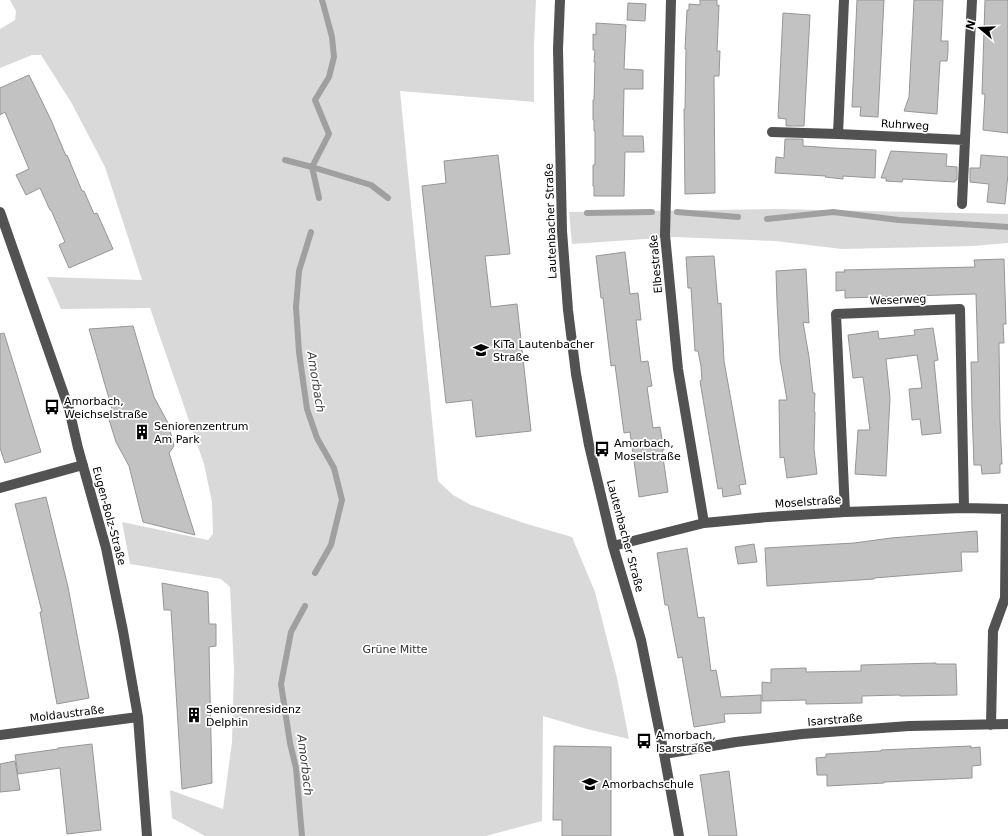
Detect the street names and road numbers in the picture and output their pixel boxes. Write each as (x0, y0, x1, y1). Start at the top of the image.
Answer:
street label: Ruhrweg (881, 117, 929, 133)
street label: Lautenbacher Straße (542, 163, 560, 279)
street label: Elbestraße (647, 234, 665, 294)
street label: Weserweg (869, 293, 927, 307)
street label: Eugen-Bolz-Straße (90, 465, 128, 567)
street label: Lautenbacher Straße (604, 478, 646, 594)
street label: Moselstraße (774, 493, 842, 511)
street label: Moldaustraße (29, 703, 105, 725)
street label: Isarstraße (807, 711, 863, 729)

